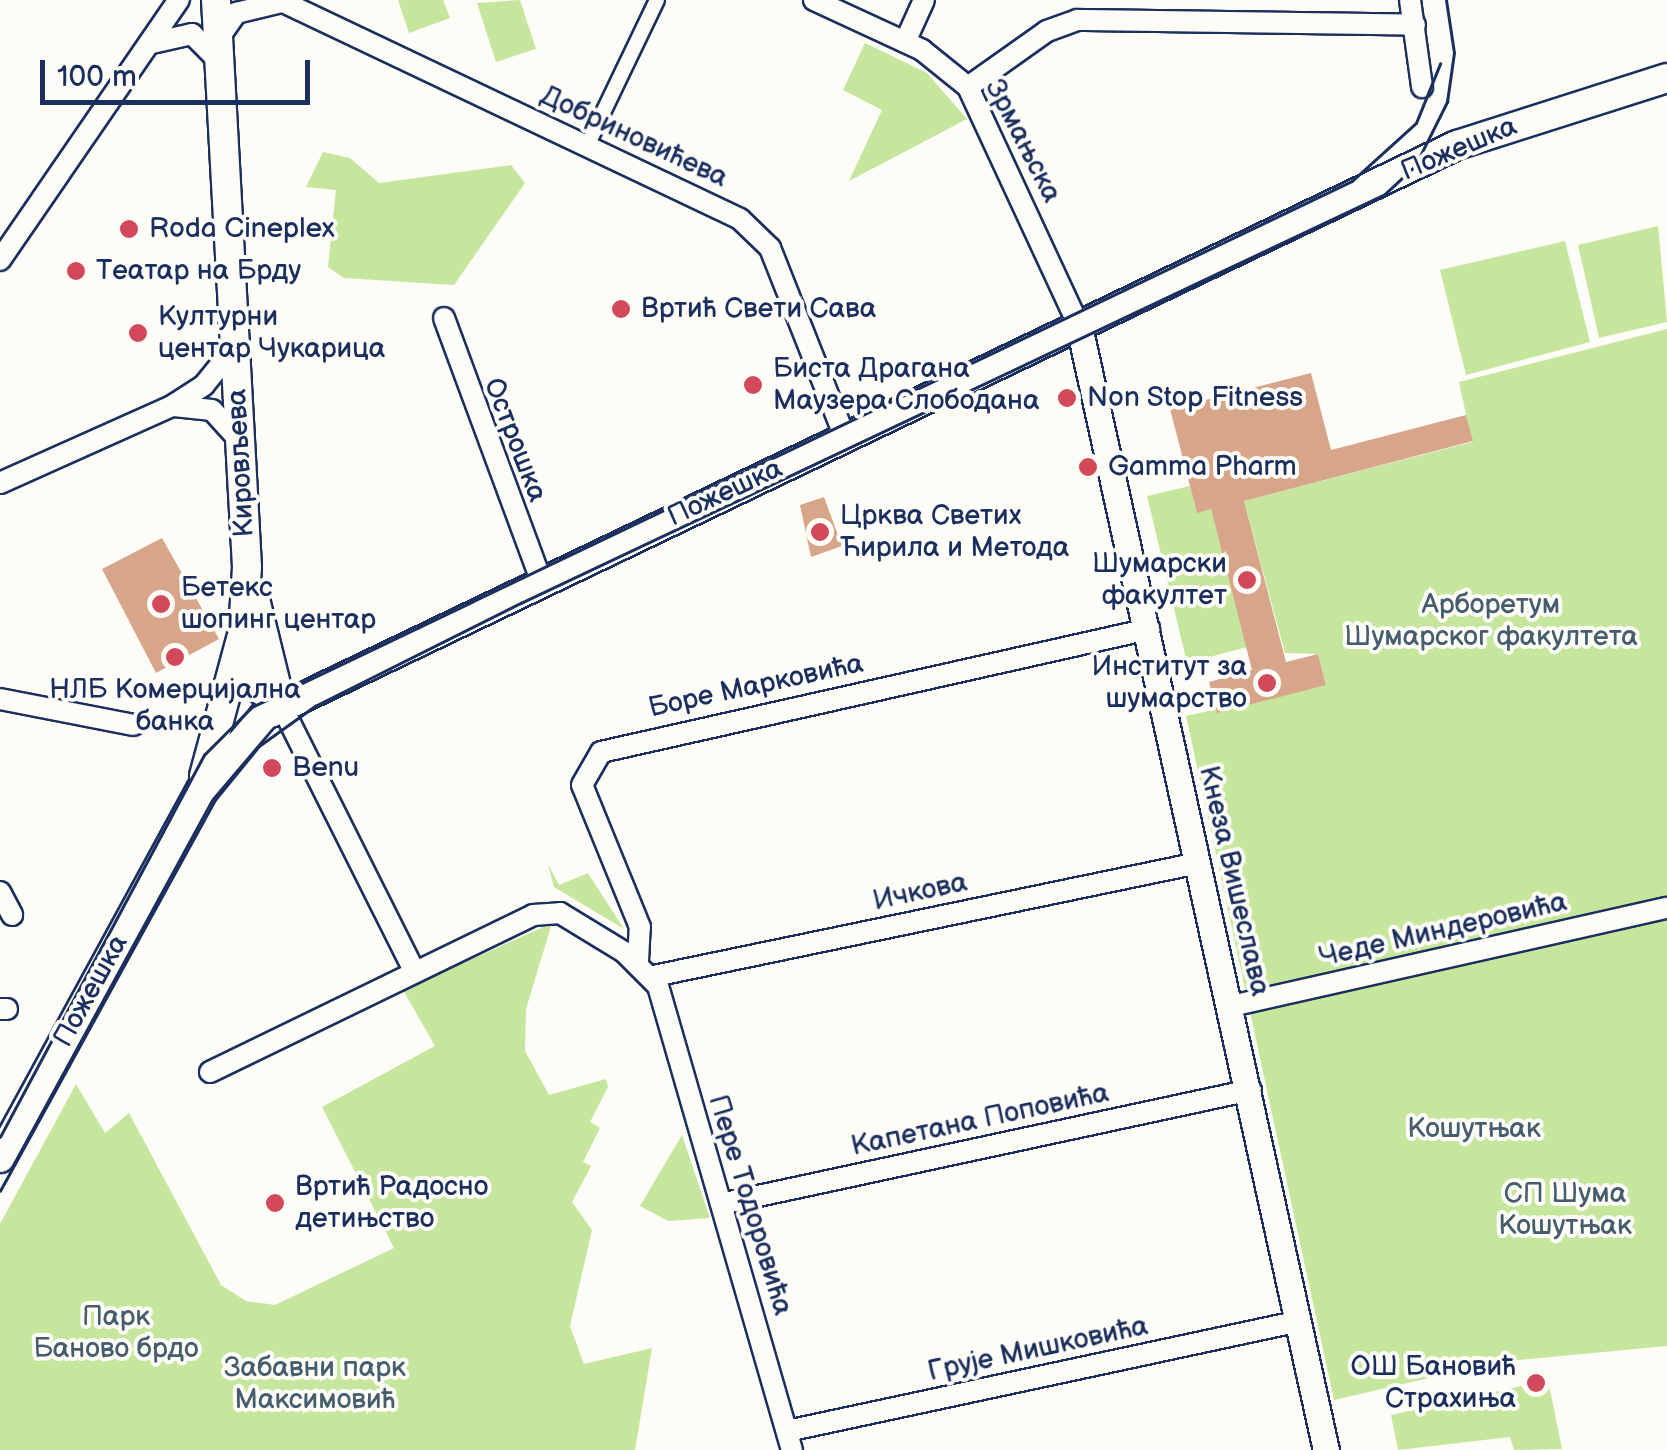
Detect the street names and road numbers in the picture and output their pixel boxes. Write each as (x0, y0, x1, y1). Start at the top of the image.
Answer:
street label: Зрмањска (978, 74, 1068, 208)
street label: Добриновићева (535, 79, 733, 195)
street label: Пожешка (1396, 110, 1522, 188)
street label: Острошка (476, 373, 554, 507)
street label: Кировљева (220, 388, 262, 538)
street label: Пожешка (662, 452, 788, 534)
street label: Боре Марковића (646, 647, 866, 725)
street label: Кнеза Вишеслава (1191, 763, 1277, 999)
street label: Ичкова (870, 866, 970, 918)
street label: Чеде Миндеровића (1316, 885, 1570, 975)
street label: Пожешка (47, 929, 135, 1053)
street label: Капетана Поповића (848, 1076, 1112, 1164)
street label: Пере Тодоровића (701, 1091, 799, 1319)
street label: Грује Мишковића (925, 1309, 1151, 1389)

